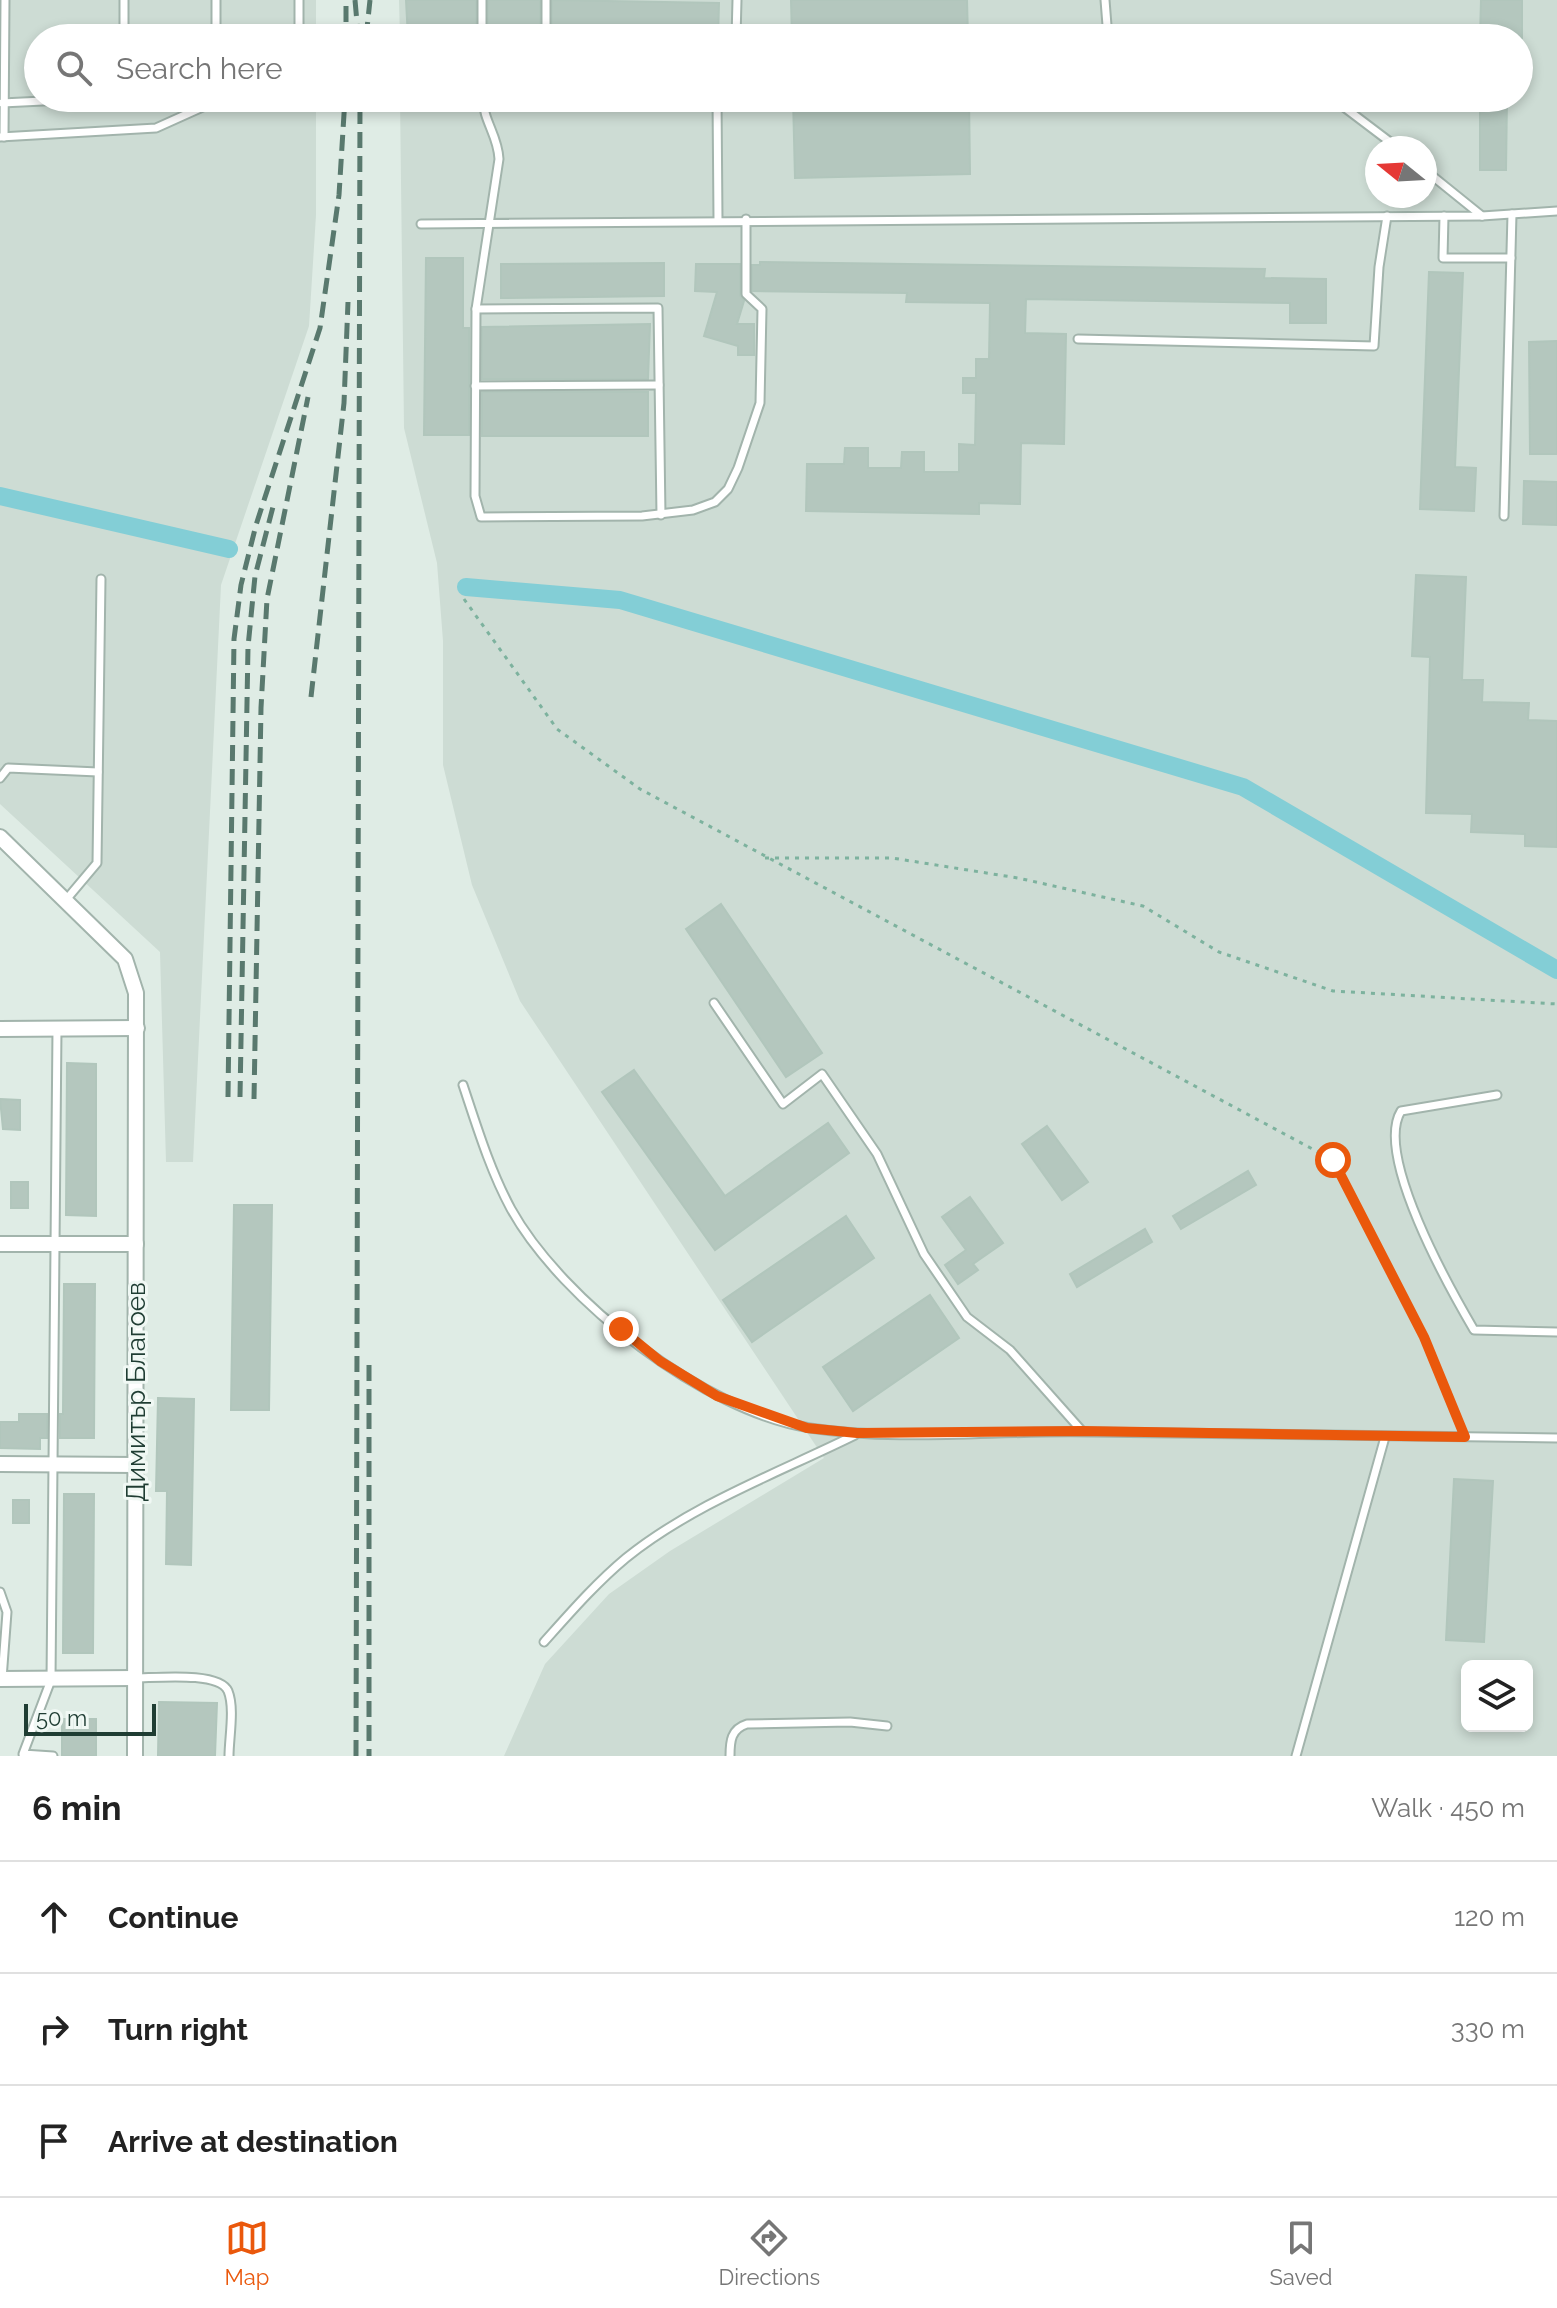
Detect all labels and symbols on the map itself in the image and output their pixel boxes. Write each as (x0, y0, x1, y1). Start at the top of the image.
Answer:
north arrow (1365, 136, 1437, 208)
route start (1315, 1142, 1351, 1178)
street label: Димитър Благоев (121, 1282, 151, 1502)
route end (603, 1311, 639, 1347)
scale bar (24, 1700, 156, 1736)

